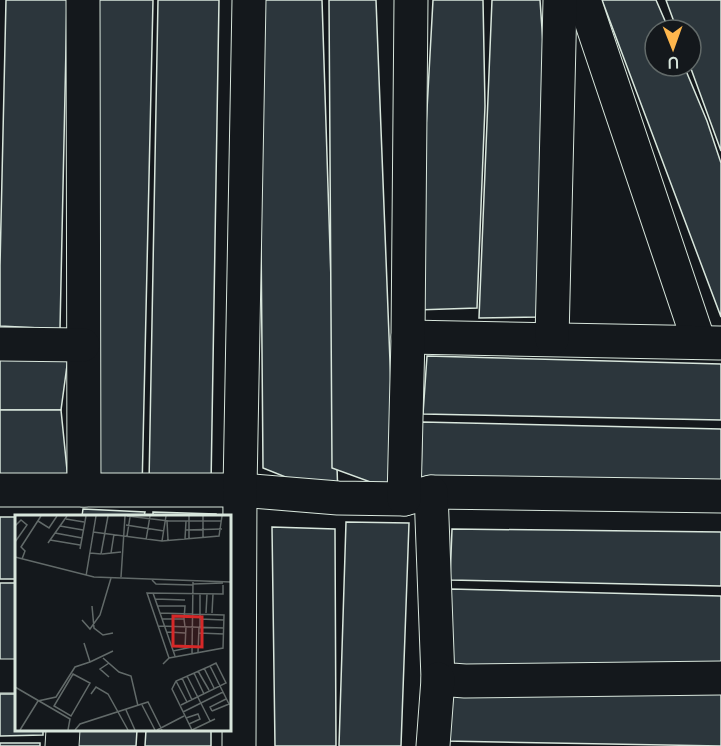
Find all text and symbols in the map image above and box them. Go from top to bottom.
north arrow [643,18,703,78]
text: U [667,52,679,74]
inset map [15,515,231,731]

